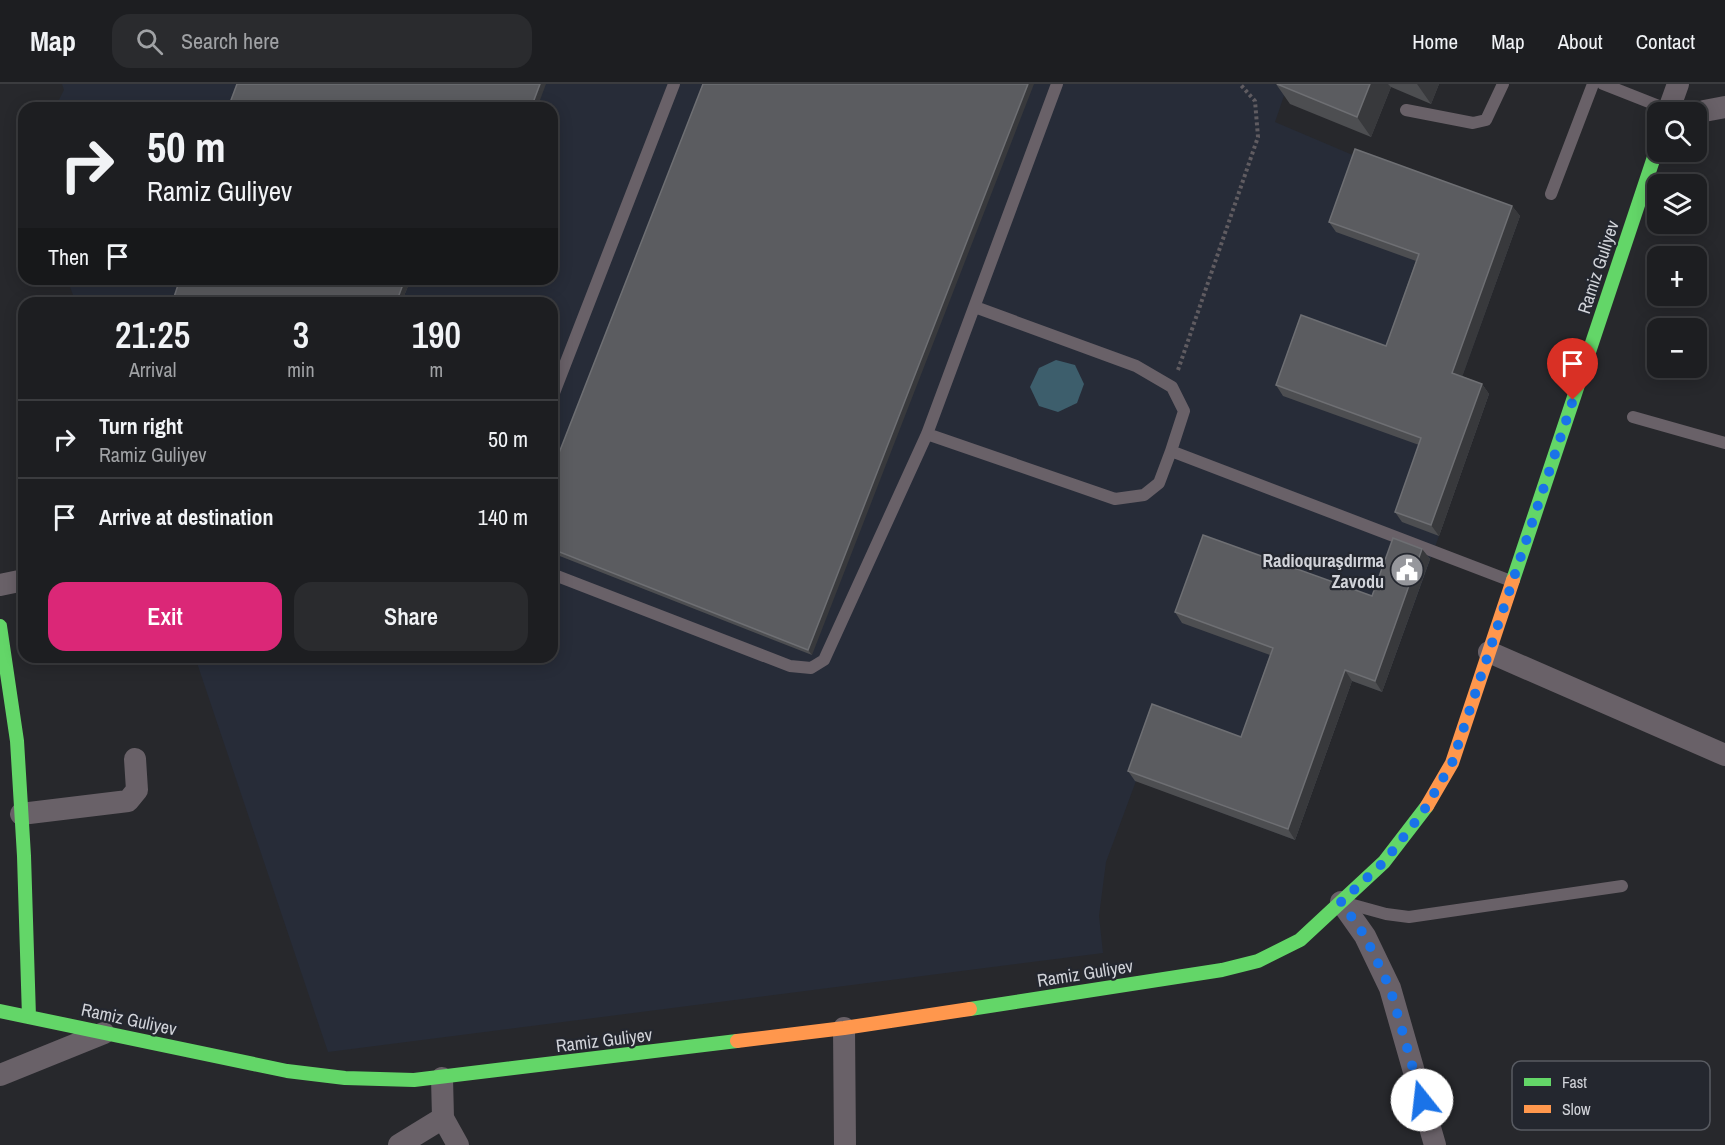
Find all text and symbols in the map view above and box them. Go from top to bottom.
search box [112,14,532,68]
text: Map [30,22,76,60]
icon: search [133,25,166,58]
text: Search here [181,26,279,56]
text: Home [1412,27,1458,56]
text: Map [1491,27,1525,56]
text: About [1558,27,1603,56]
text: Contact [1636,27,1695,56]
map controls [1647,102,1707,378]
button: search [1647,102,1707,162]
text: 50 m [147,119,226,175]
icon: right [48,126,126,204]
text: Ramiz Guliyev [147,173,292,209]
button: layers [1647,174,1707,234]
street label: Ramiz Guliyev [1571,217,1625,317]
icon: arrive [101,240,134,273]
text: Then [48,242,89,272]
button: + [1647,246,1707,306]
text: 21:25 [115,311,190,359]
text: 3 [293,311,309,359]
text: 190 [412,311,461,359]
button: − [1647,318,1707,378]
pin [1547,338,1598,400]
icon: arrive [1556,347,1589,380]
text: Arrival [129,356,176,383]
text: min [287,356,315,383]
text: m [429,356,443,383]
text: Turn right [99,411,183,441]
icon: right [48,423,81,456]
text: 50 m [488,424,528,454]
text: Ramiz Guliyev [99,441,207,468]
icon: arrive [48,501,81,534]
text: Arrive at destination [99,502,273,532]
text: 140 m [478,502,528,532]
place label: Radioquraşdırma Zavodu [1263,548,1385,594]
public building icon: Radioquraşdırma Zavodu [1389,552,1425,588]
button: Exit [48,582,282,651]
button: Share [294,582,528,651]
street label: Ramiz Guliyev [1035,953,1135,993]
street label: Ramiz Guliyev [79,997,180,1041]
street label: Ramiz Guliyev [554,1022,654,1058]
legend [1512,1061,1710,1130]
position arrow [1390,1068,1454,1132]
text: Fast [1562,1071,1587,1093]
text: Slow [1562,1098,1591,1120]

